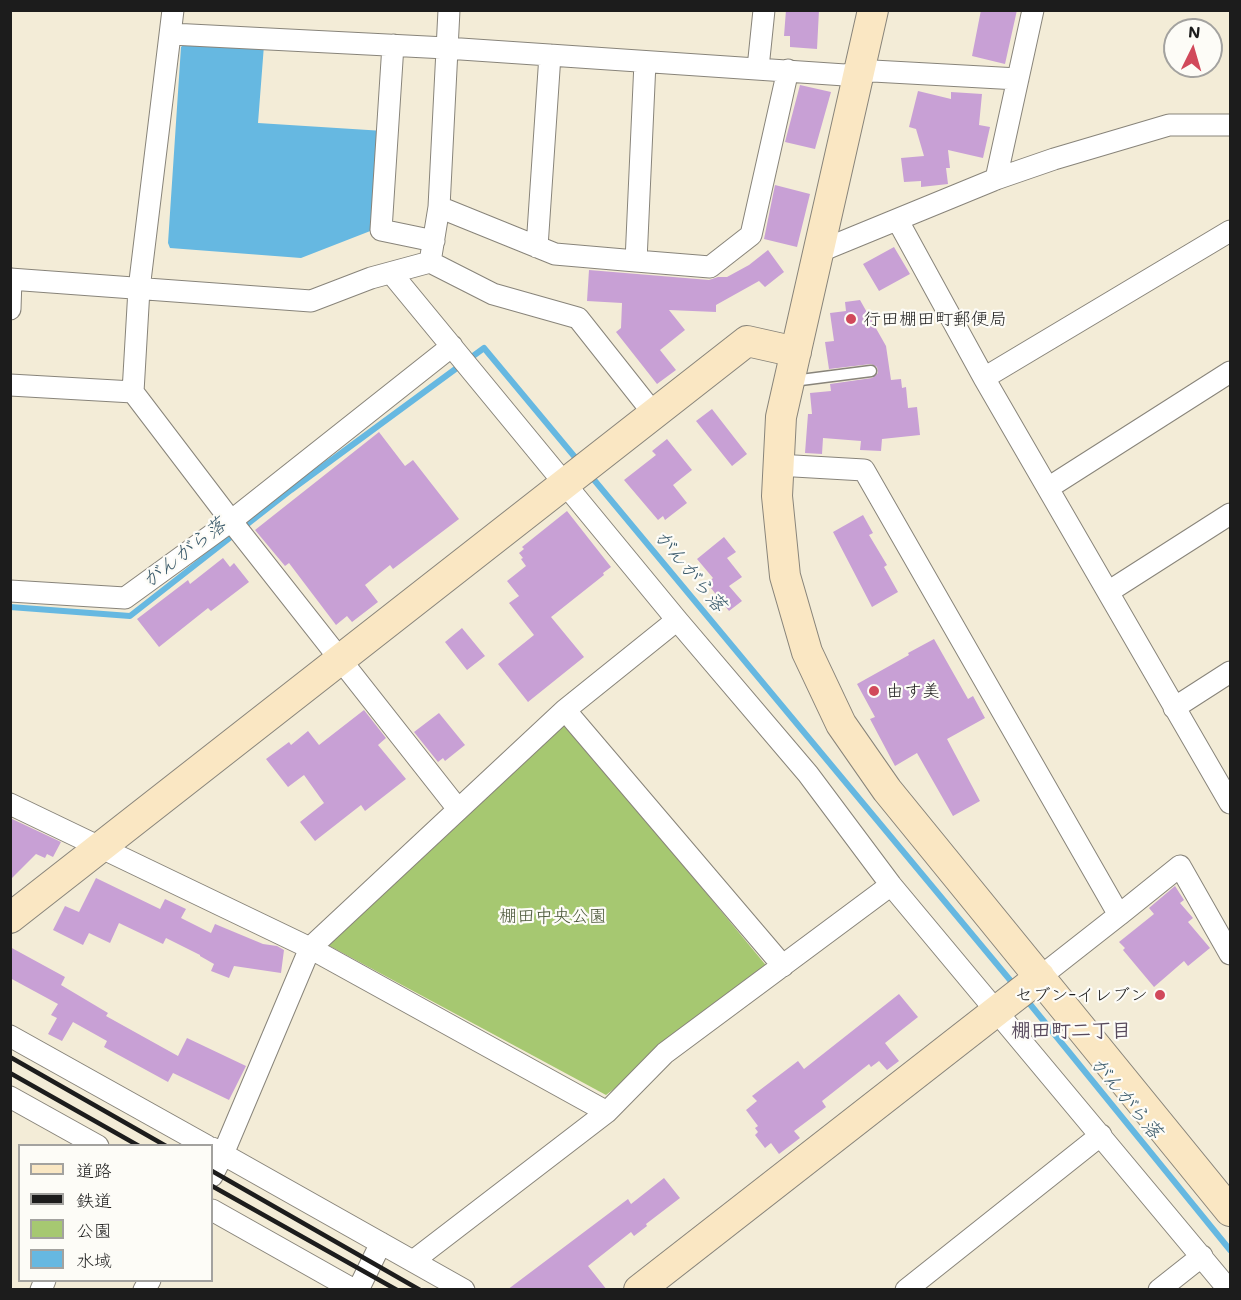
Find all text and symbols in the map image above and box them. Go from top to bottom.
north arrow [1163,18,1223,78]
text: N [1187,21,1201,43]
place label: 行田棚田町郵便局 [863,308,1007,330]
marker: 行田棚田町郵便局 [844,312,858,326]
water label: がんがら落 [137,513,231,593]
water label: がんがら落 [649,525,731,617]
place label: 由す美 [886,680,940,702]
marker: 由す美 [867,684,881,698]
park label: 棚田中央公園 [499,905,607,927]
place label: セブン-イレブン [1014,984,1148,1006]
marker: セブン-イレブン [1153,988,1167,1002]
district label: 棚田町二丁目 [1011,1019,1131,1043]
water label: がんがら落 [1085,1052,1167,1144]
legend [18,1144,213,1282]
text: 道路 [76,1158,112,1182]
text: 鉄道 [76,1188,112,1212]
text: 公園 [76,1218,112,1242]
text: 水域 [76,1248,112,1272]

